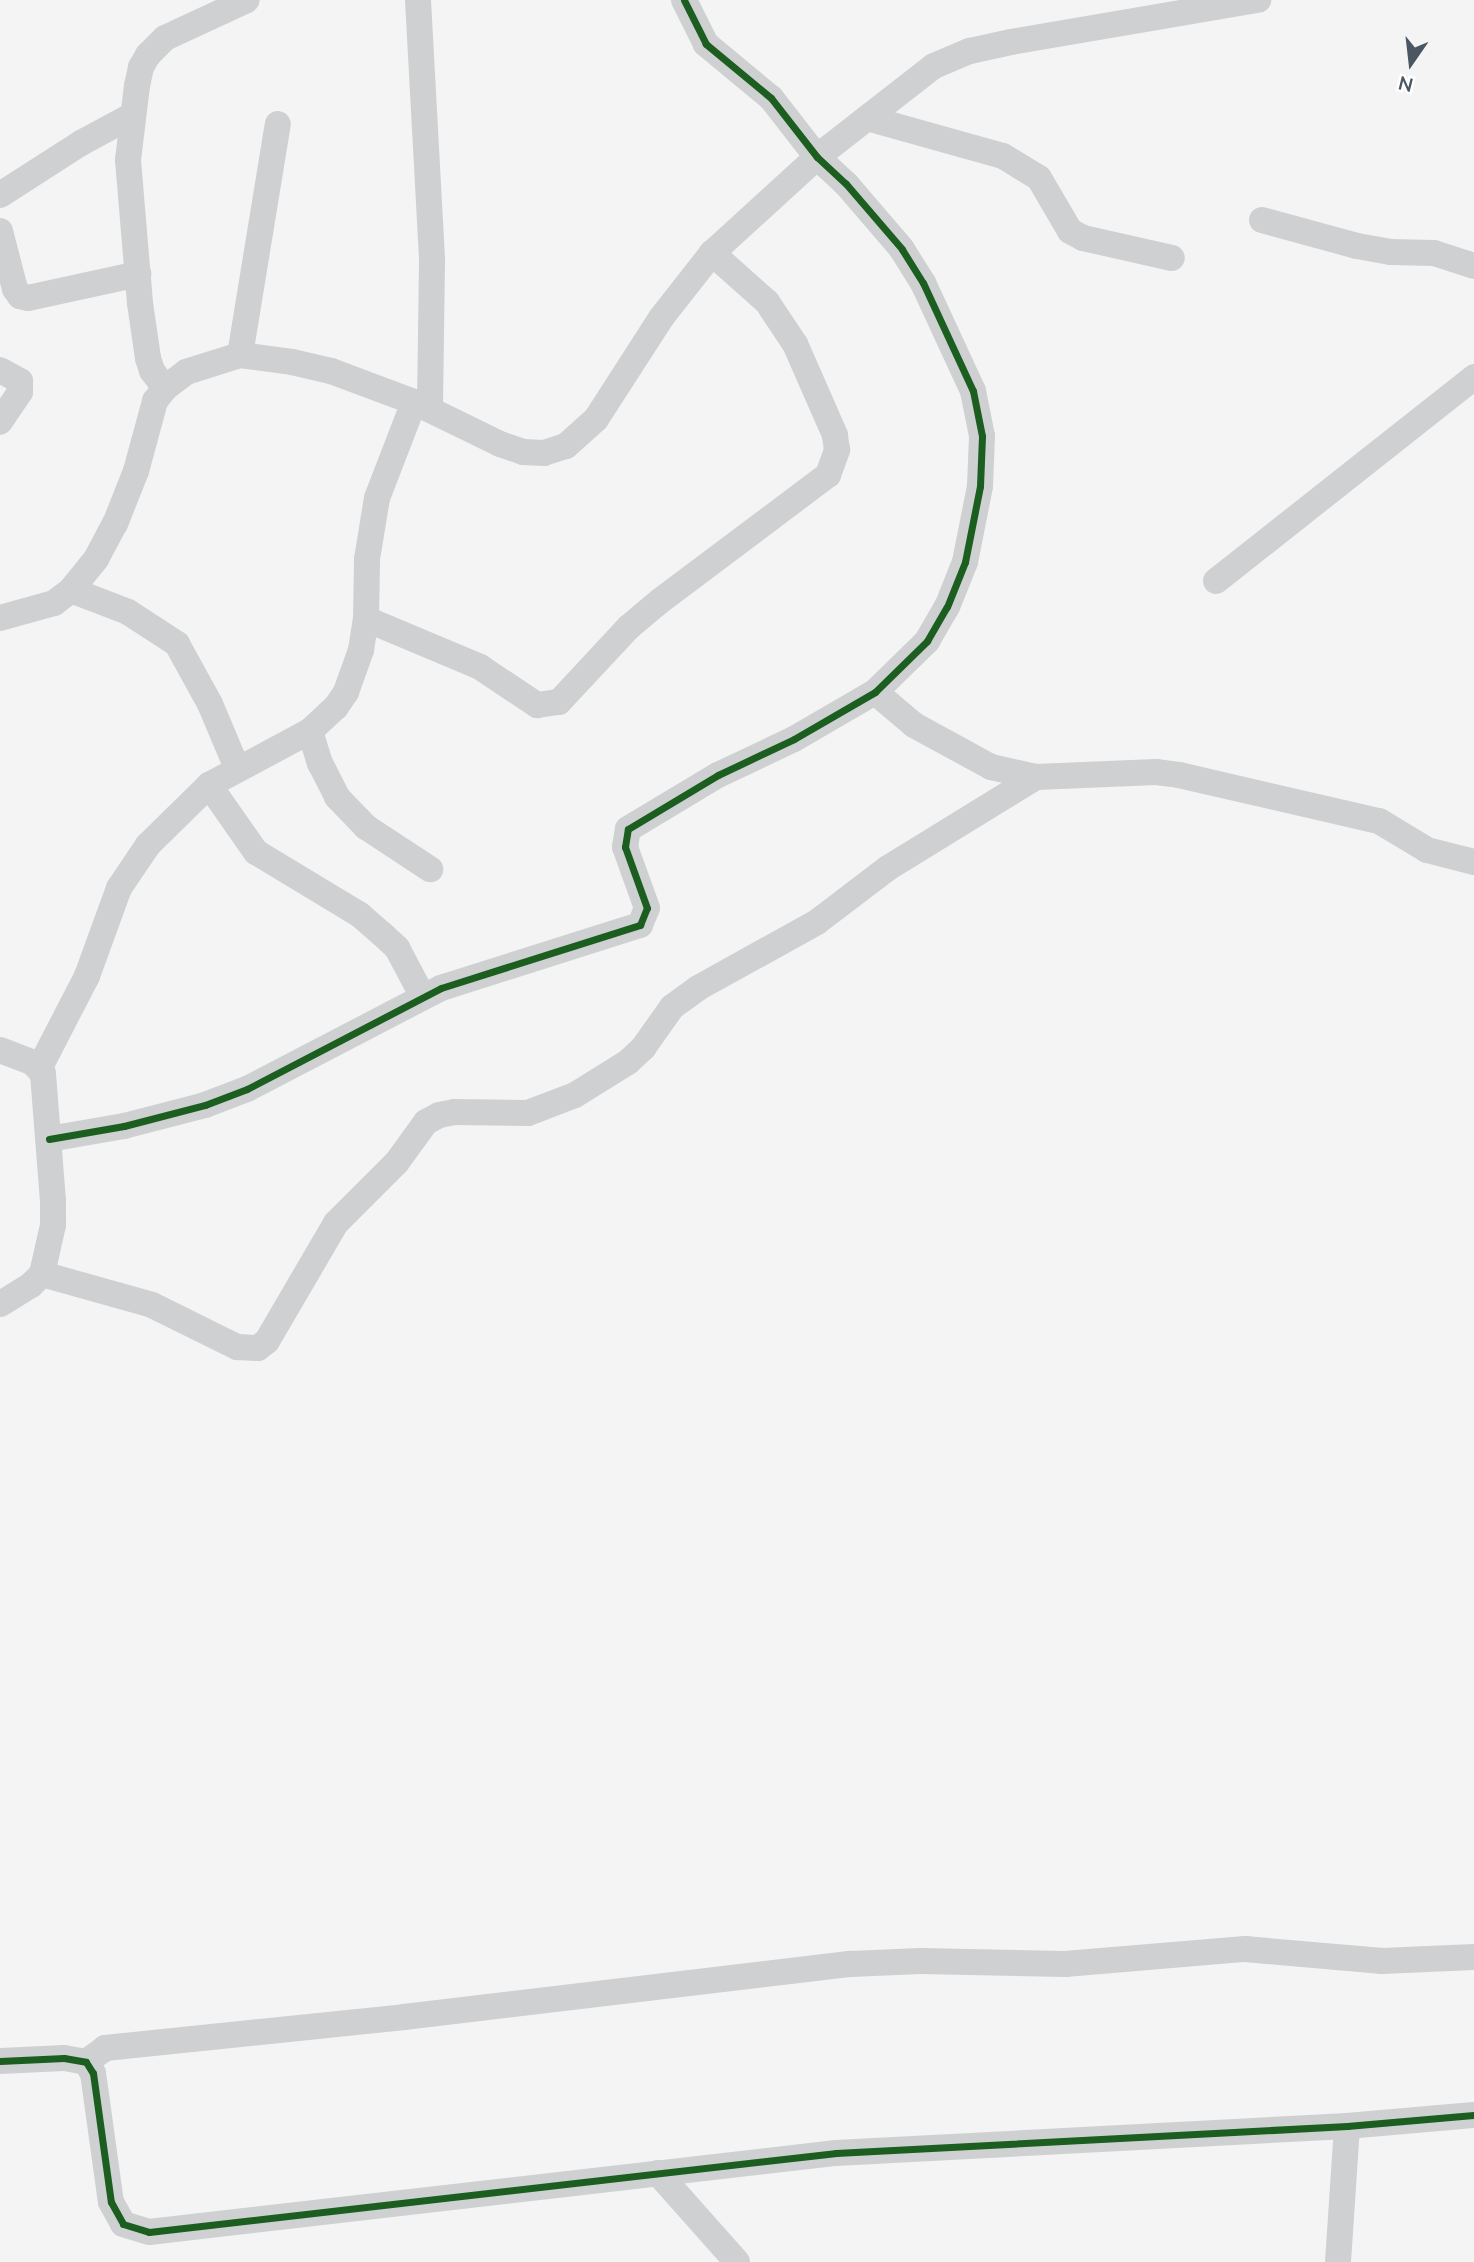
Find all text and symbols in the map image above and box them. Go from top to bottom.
north arrow [1376,28,1446,98]
text: N [1396,69,1416,98]

